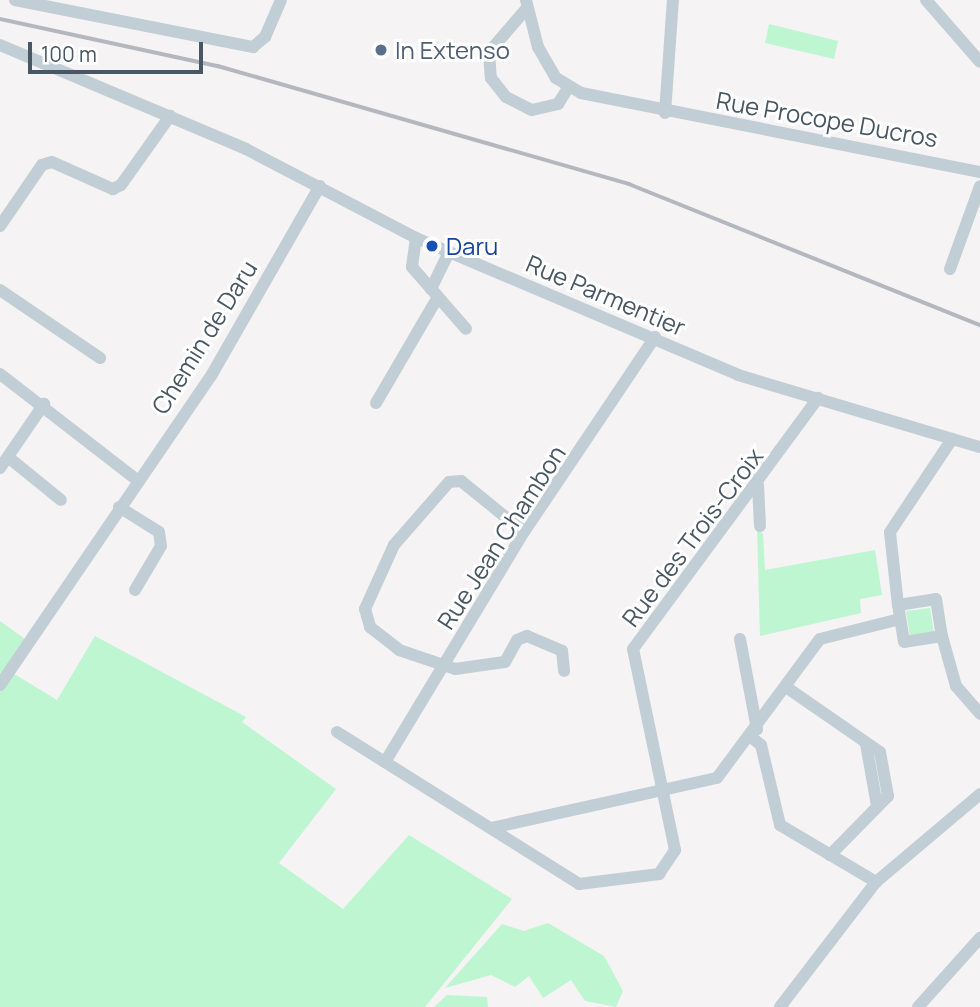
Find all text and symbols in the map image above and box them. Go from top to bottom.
scale bar [32,28,206,72]
place label: In Extenso [395,36,510,64]
text: 100 m [41,40,97,68]
marker: In Extenso [373,42,389,58]
street label: Rue Procope Ducros [714,85,940,153]
place label: Daru [446,232,498,260]
marker: Daru [424,238,440,254]
street label: Rue Parmentier [522,248,690,342]
street label: Chemin de Daru [145,255,263,419]
street label: Rue Jean Chambon [431,440,571,634]
street label: Rue des Trois-Croix [616,442,768,632]

